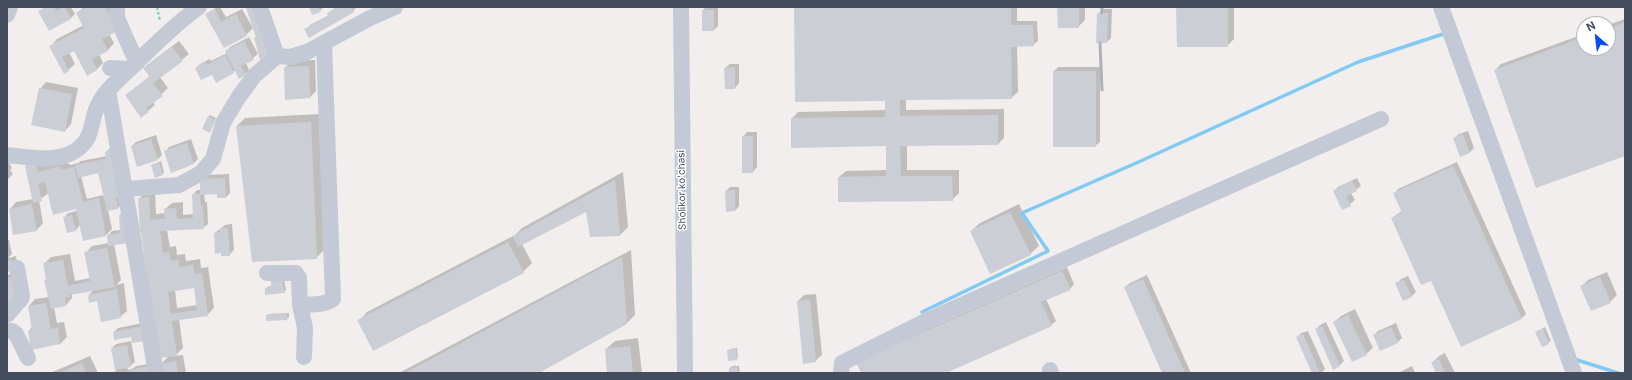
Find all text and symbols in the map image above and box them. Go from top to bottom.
north arrow [1576,16,1616,56]
text: N [1584,18,1598,34]
street label: Sholikor ko'chasi [675,150,689,230]

